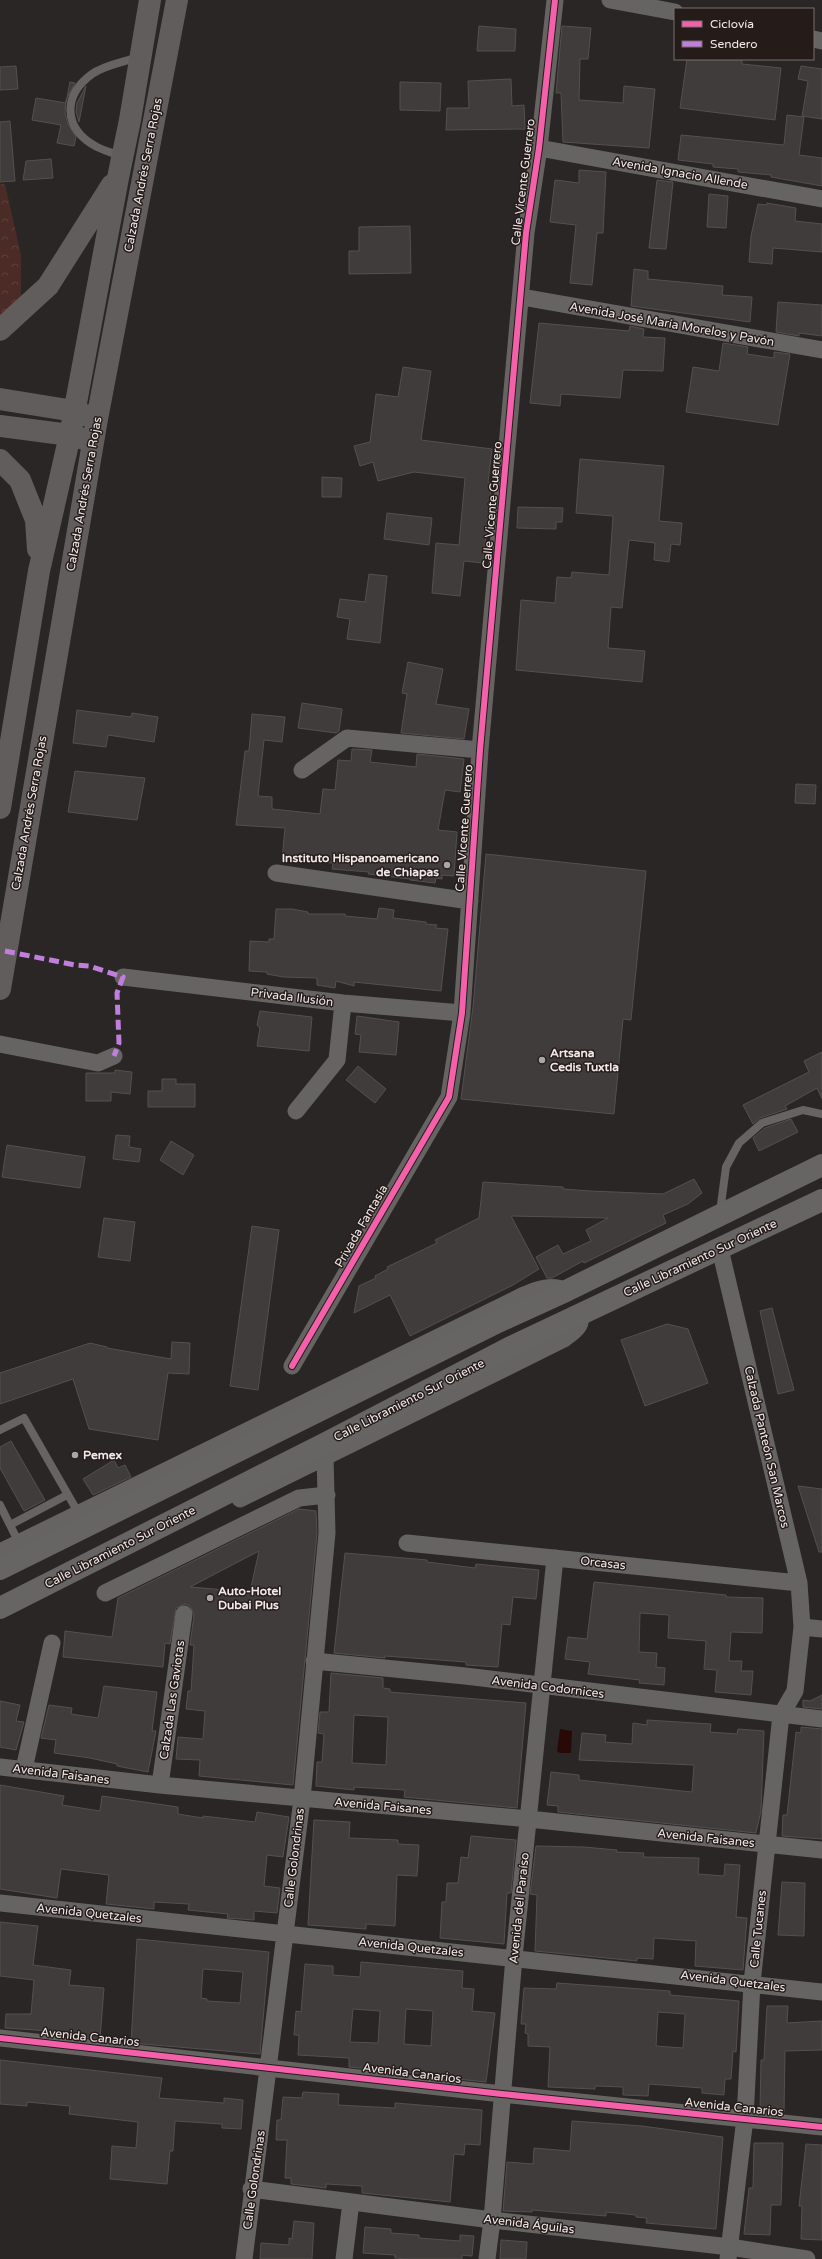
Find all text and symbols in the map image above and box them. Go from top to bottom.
legend [674,8,814,60]
text: Ciclovía [710,17,754,31]
text: Sendero [710,37,758,51]
street label: Calzada Andrés Serra Rojas [121,97,165,253]
street label: Calle Vicente Guerrero [508,118,538,246]
street label: Avenida Ignacio Allende [611,154,749,192]
street label: Avenida José María Morelos y Pavón [569,299,775,349]
street label: Calzada Andrés Serra Rojas [63,415,105,572]
street label: Calle Vicente Guerrero [479,441,505,569]
street label: Calzada Andrés Serra Rojas [8,734,50,891]
street label: Calle Vicente Guerrero [453,764,475,892]
place label: Instituto Hispanoamericano de Chiapas [282,851,439,880]
marker: Instituto Hispanoamericano de Chiapas [442,860,452,870]
street label: Privada Ilusión [250,985,334,1009]
place label: Artsana Cedis Tuxtla [550,1046,619,1074]
marker: Artsana Cedis Tuxtla [537,1055,547,1065]
street label: Privada Fantasía [332,1182,390,1270]
street label: Calle Libramiento Sur Oriente [621,1216,779,1300]
street label: Calle Libramiento Sur Oriente [331,1356,487,1444]
street label: Calzada Panteón San Marcos [742,1365,793,1529]
place label: Pemex [83,1448,122,1462]
marker: Pemex [70,1450,80,1460]
street label: Calle Libramiento Sur Oriente [42,1503,198,1591]
street label: Orcasas [580,1554,627,1572]
place label: Auto-Hotel Dubai Plus [218,1584,281,1612]
marker: Auto-Hotel Dubai Plus [205,1593,215,1603]
street label: Calzada Las Gaviotas [157,1639,187,1760]
street label: Avenida Codornices [491,1673,605,1701]
street label: Avenida Faisanes [12,1761,111,1787]
street label: Avenida Faisanes [334,1795,433,1817]
street label: Calle Golondrinas [281,1807,307,1908]
street label: Avenida Faisanes [657,1826,756,1850]
street label: Avenida del Paraíso [506,1852,532,1964]
street label: Calle Tucanes [747,1889,769,1968]
street label: Avenida Quetzales [36,1901,143,1926]
street label: Avenida Quetzales [358,1935,465,1960]
street label: Avenida Quetzales [680,1968,787,1994]
street label: Avenida Canarios [40,2025,140,2049]
street label: Avenida Canarios [362,2060,462,2086]
street label: Avenida Canarios [684,2095,784,2119]
street label: Calle Golondrinas [240,2129,268,2230]
street label: Avenida Águilas [483,2211,575,2237]

